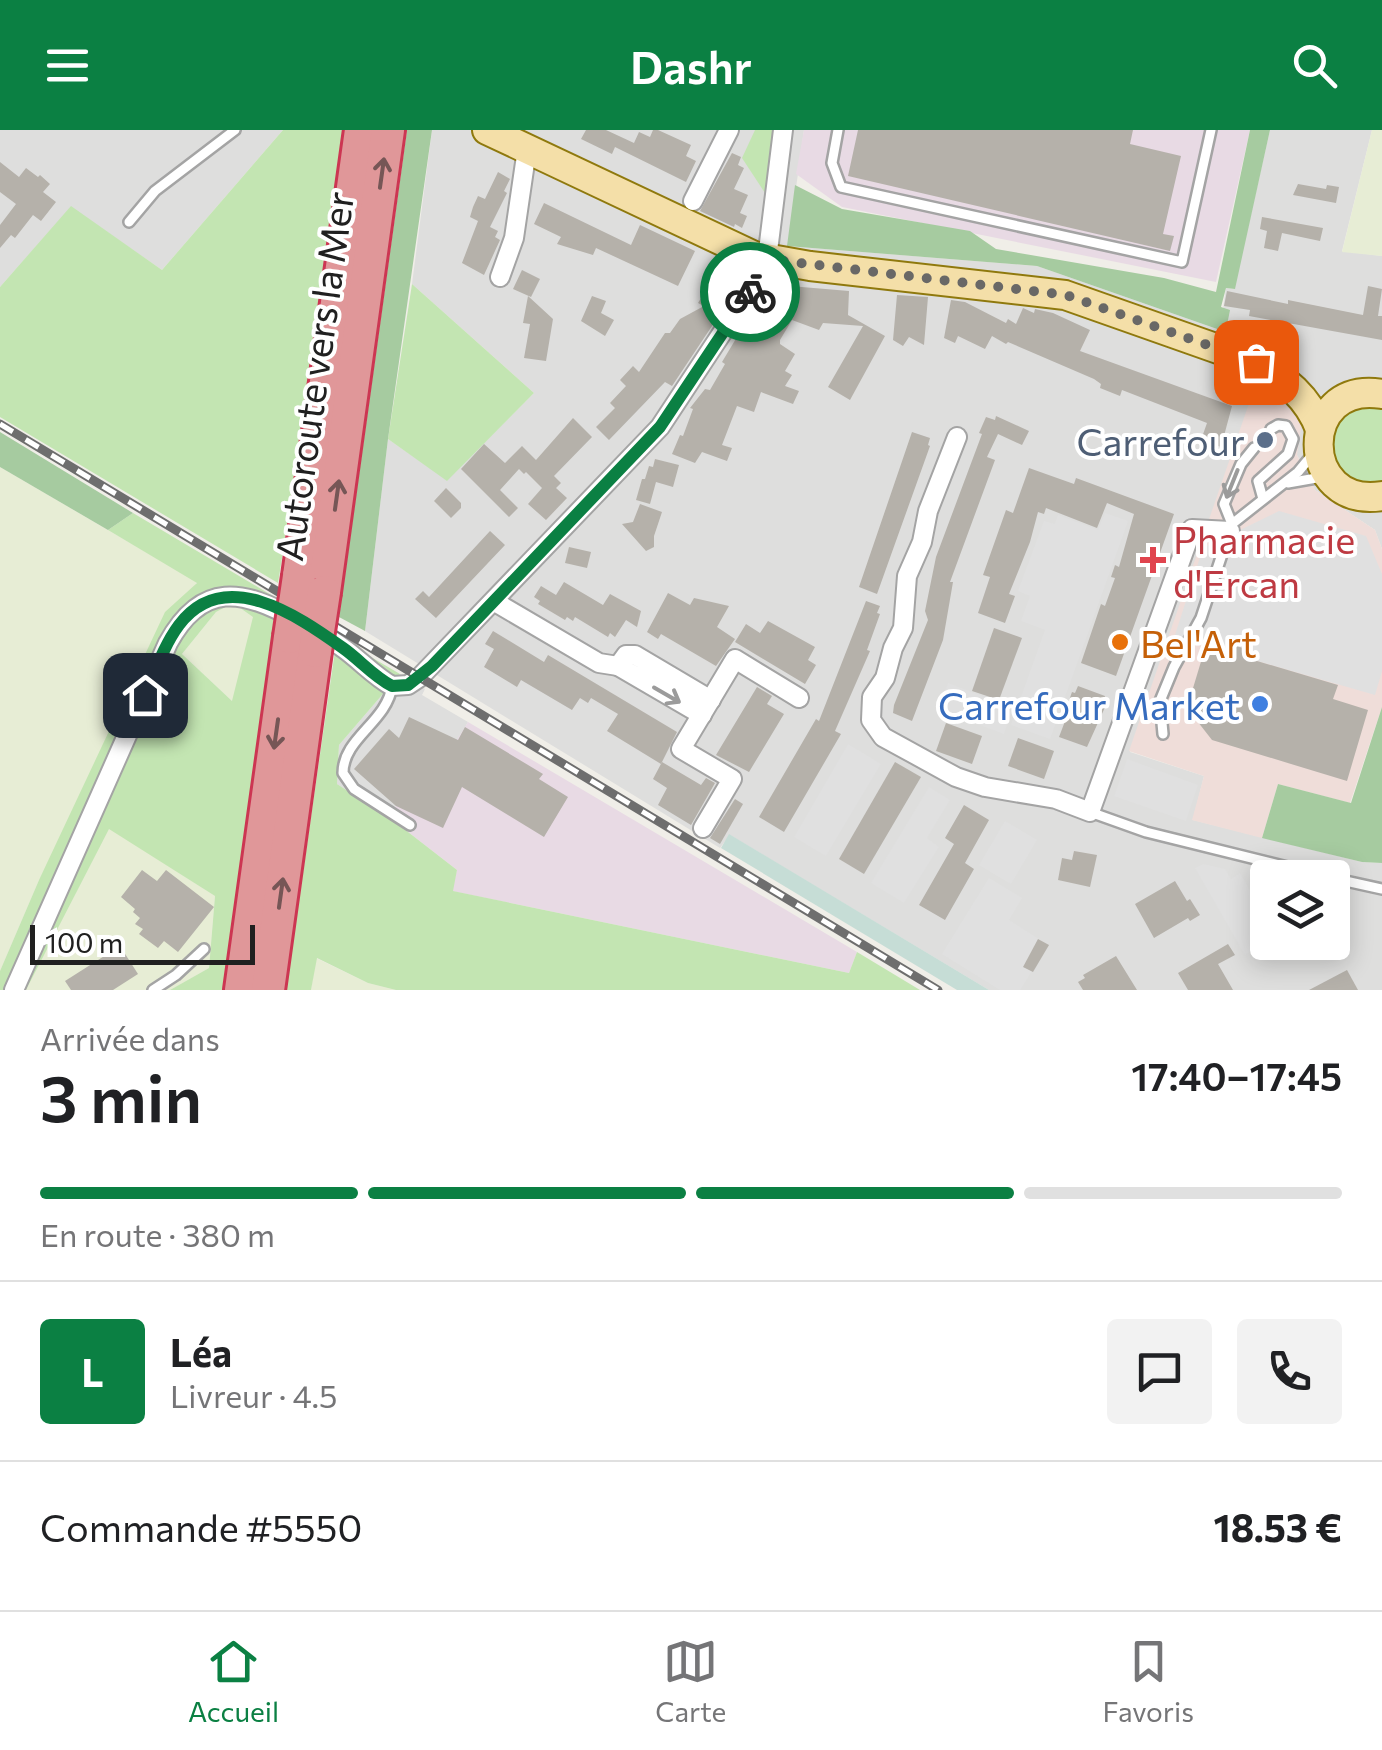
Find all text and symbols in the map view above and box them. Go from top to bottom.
icon: menu [40,38,95,93]
text: Dashr [630,38,752,93]
icon: search [1287,38,1342,93]
one-way arrow [374,158,392,190]
street label: Autoroute vers la Mer [264,188,362,564]
courier [700,242,800,342]
icon: bike [723,265,778,320]
pin [1214,320,1299,405]
icon: bag [1229,335,1284,390]
place label: Carrefour [1076,417,1245,464]
marker: Carrefour [1254,429,1276,451]
one-way arrow [1222,468,1240,499]
one-way arrow [329,480,347,512]
place label: Pharmacie d'Ercan [1173,515,1355,606]
marker: Pharmacie d'Ercan [1142,549,1164,571]
place label: Bel'Art [1140,619,1257,666]
marker: Bel'Art [1109,631,1131,653]
pin [103,653,188,738]
icon: home [118,668,173,723]
place label: Carrefour Market [938,681,1240,728]
one-way arrow [652,685,681,705]
marker: Carrefour Market [1249,693,1271,715]
one-way arrow [267,717,285,749]
map controls [1250,860,1350,960]
button: layers [1250,860,1350,960]
one-way arrow [273,878,291,910]
scale bar [30,920,255,964]
text: 100 m [45,925,123,959]
text: Arrivée dans [40,1018,220,1058]
text: 17:40–17:45 [1131,1052,1342,1099]
text: 3 min [40,1056,202,1135]
text: En route · 380 m [40,1214,275,1254]
button: chat [1107,1319,1212,1424]
button: phone [1237,1319,1342,1424]
text: Léa [170,1328,232,1375]
text: L [81,1348,104,1395]
text: Livreur · 4.5 [170,1375,337,1415]
text: Commande #5550 [40,1503,362,1550]
text: 18.53 € [1213,1503,1342,1550]
tab: Accueil [188,1634,279,1728]
tab: Carte [655,1634,726,1728]
tab: Favoris [1102,1634,1194,1728]

